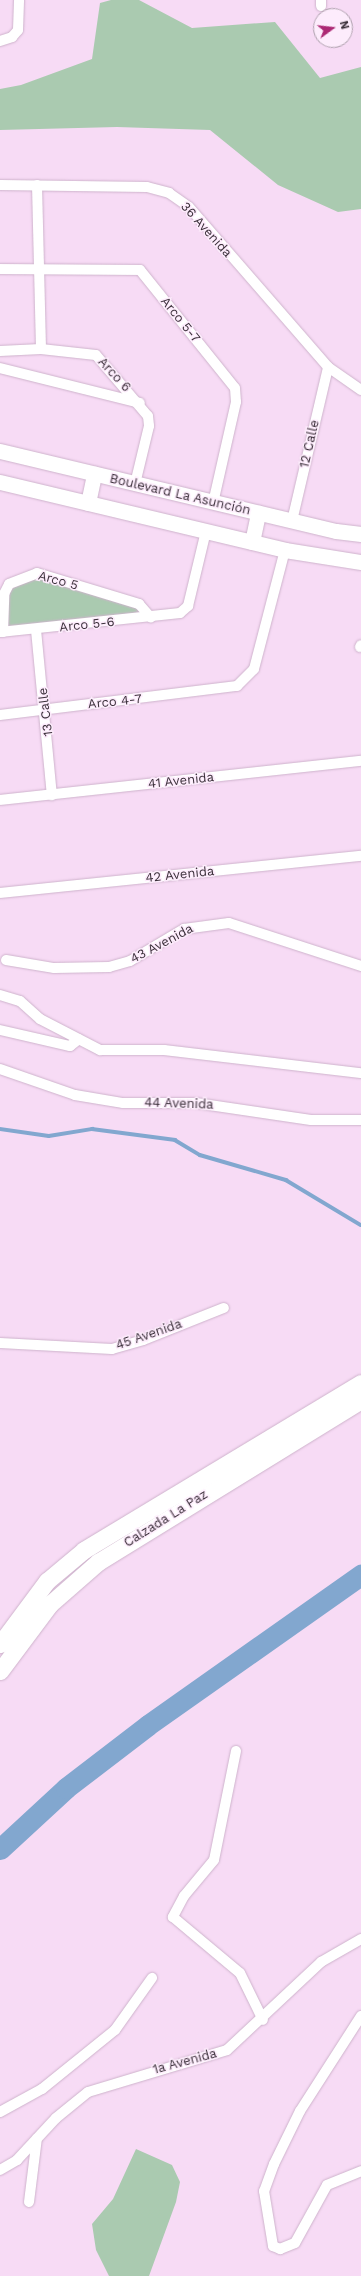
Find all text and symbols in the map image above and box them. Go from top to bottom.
north arrow [313,8,353,48]
text: N [337,19,351,31]
street label: 36 Avenida [177,199,235,261]
street label: Arco 5-7 [157,294,203,346]
street label: Arco 6 [94,355,134,395]
street label: 12 Calle [297,418,323,470]
street label: Boulevard La Asunción [108,471,252,519]
street label: Arco 5 [36,568,80,594]
street label: Arco 5-6 [59,614,115,636]
street label: 13 Calle [35,687,57,737]
street label: Arco 4-7 [87,691,143,713]
street label: 41 Avenida [147,770,215,792]
street label: 42 Avenida [145,864,215,886]
street label: 43 Avenida [128,921,196,967]
street label: 44 Avenida [144,1095,214,1113]
street label: 45 Avenida [114,1316,184,1354]
street label: Calzada La Paz [121,1487,211,1551]
street label: 1a Avenida [151,2046,219,2078]

